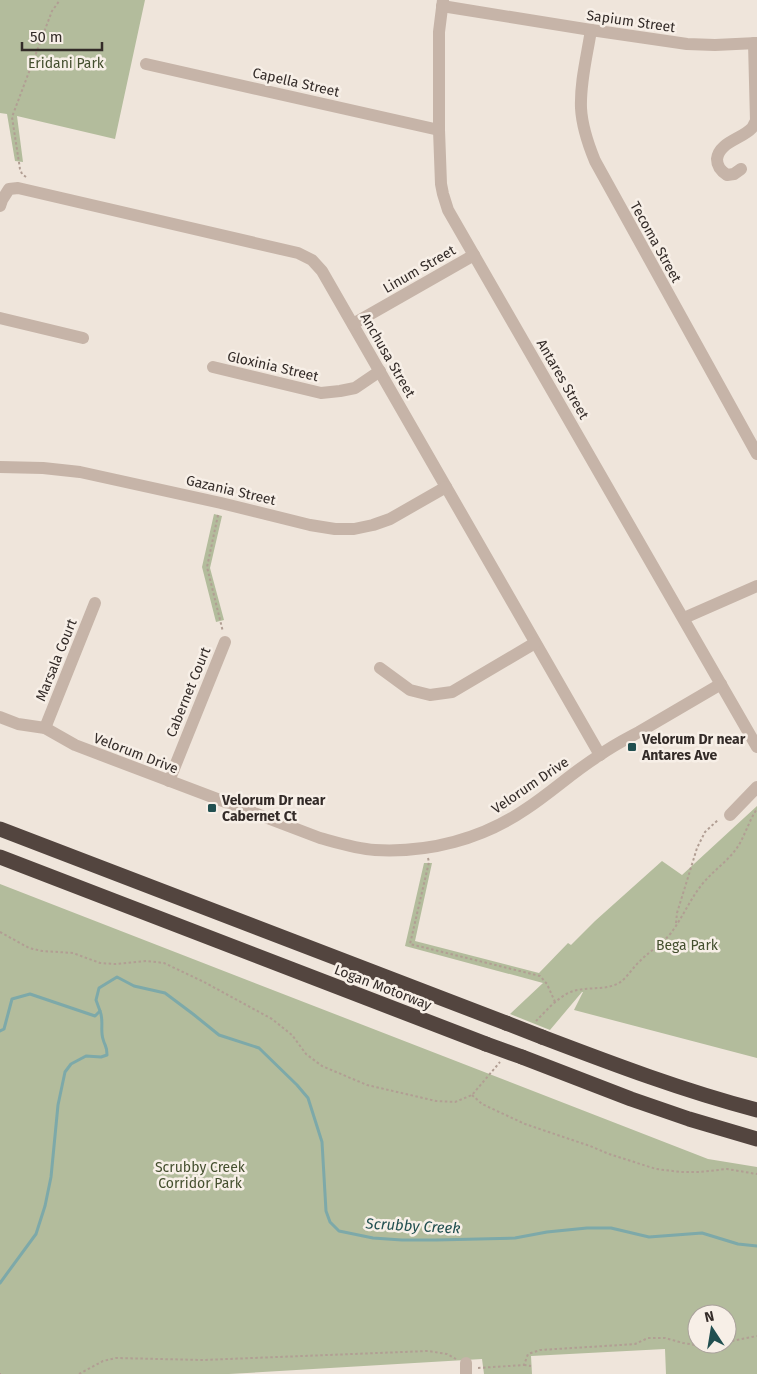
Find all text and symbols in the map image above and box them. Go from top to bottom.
street label: Sapium Street [586,7,677,36]
scale bar [22,20,102,52]
text: 50 m [30,28,63,46]
park label: Eridani Park [28,55,105,72]
street label: Capella Street [251,64,342,101]
street label: Tecoma Street [626,199,685,287]
street label: Linum Street [380,241,459,297]
street label: Anchusa Street [356,310,419,401]
street label: Antares Street [533,336,593,423]
street label: Gloxinia Street [226,348,321,385]
street label: Gazania Street [184,472,278,509]
street label: Marsala Court [32,616,81,704]
street label: Cabernet Court [163,644,215,740]
street label: Velorum Drive [91,730,181,777]
place label: Velorum Dr near Antares Ave [641,731,746,764]
marker: Velorum Dr near Antares Ave [626,741,638,753]
street label: Velorum Drive [488,753,572,817]
place label: Velorum Dr near Cabernet Ct [221,792,326,825]
marker: Velorum Dr near Cabernet Ct [206,802,218,814]
park label: Bega Park [656,937,719,954]
street label: Logan Motorway [332,961,434,1014]
park label: Scrubby Creek Corridor Park [155,1159,246,1192]
water label: Scrubby Creek [364,1214,461,1237]
north arrow [687,1304,737,1354]
text: N [703,1307,716,1326]

